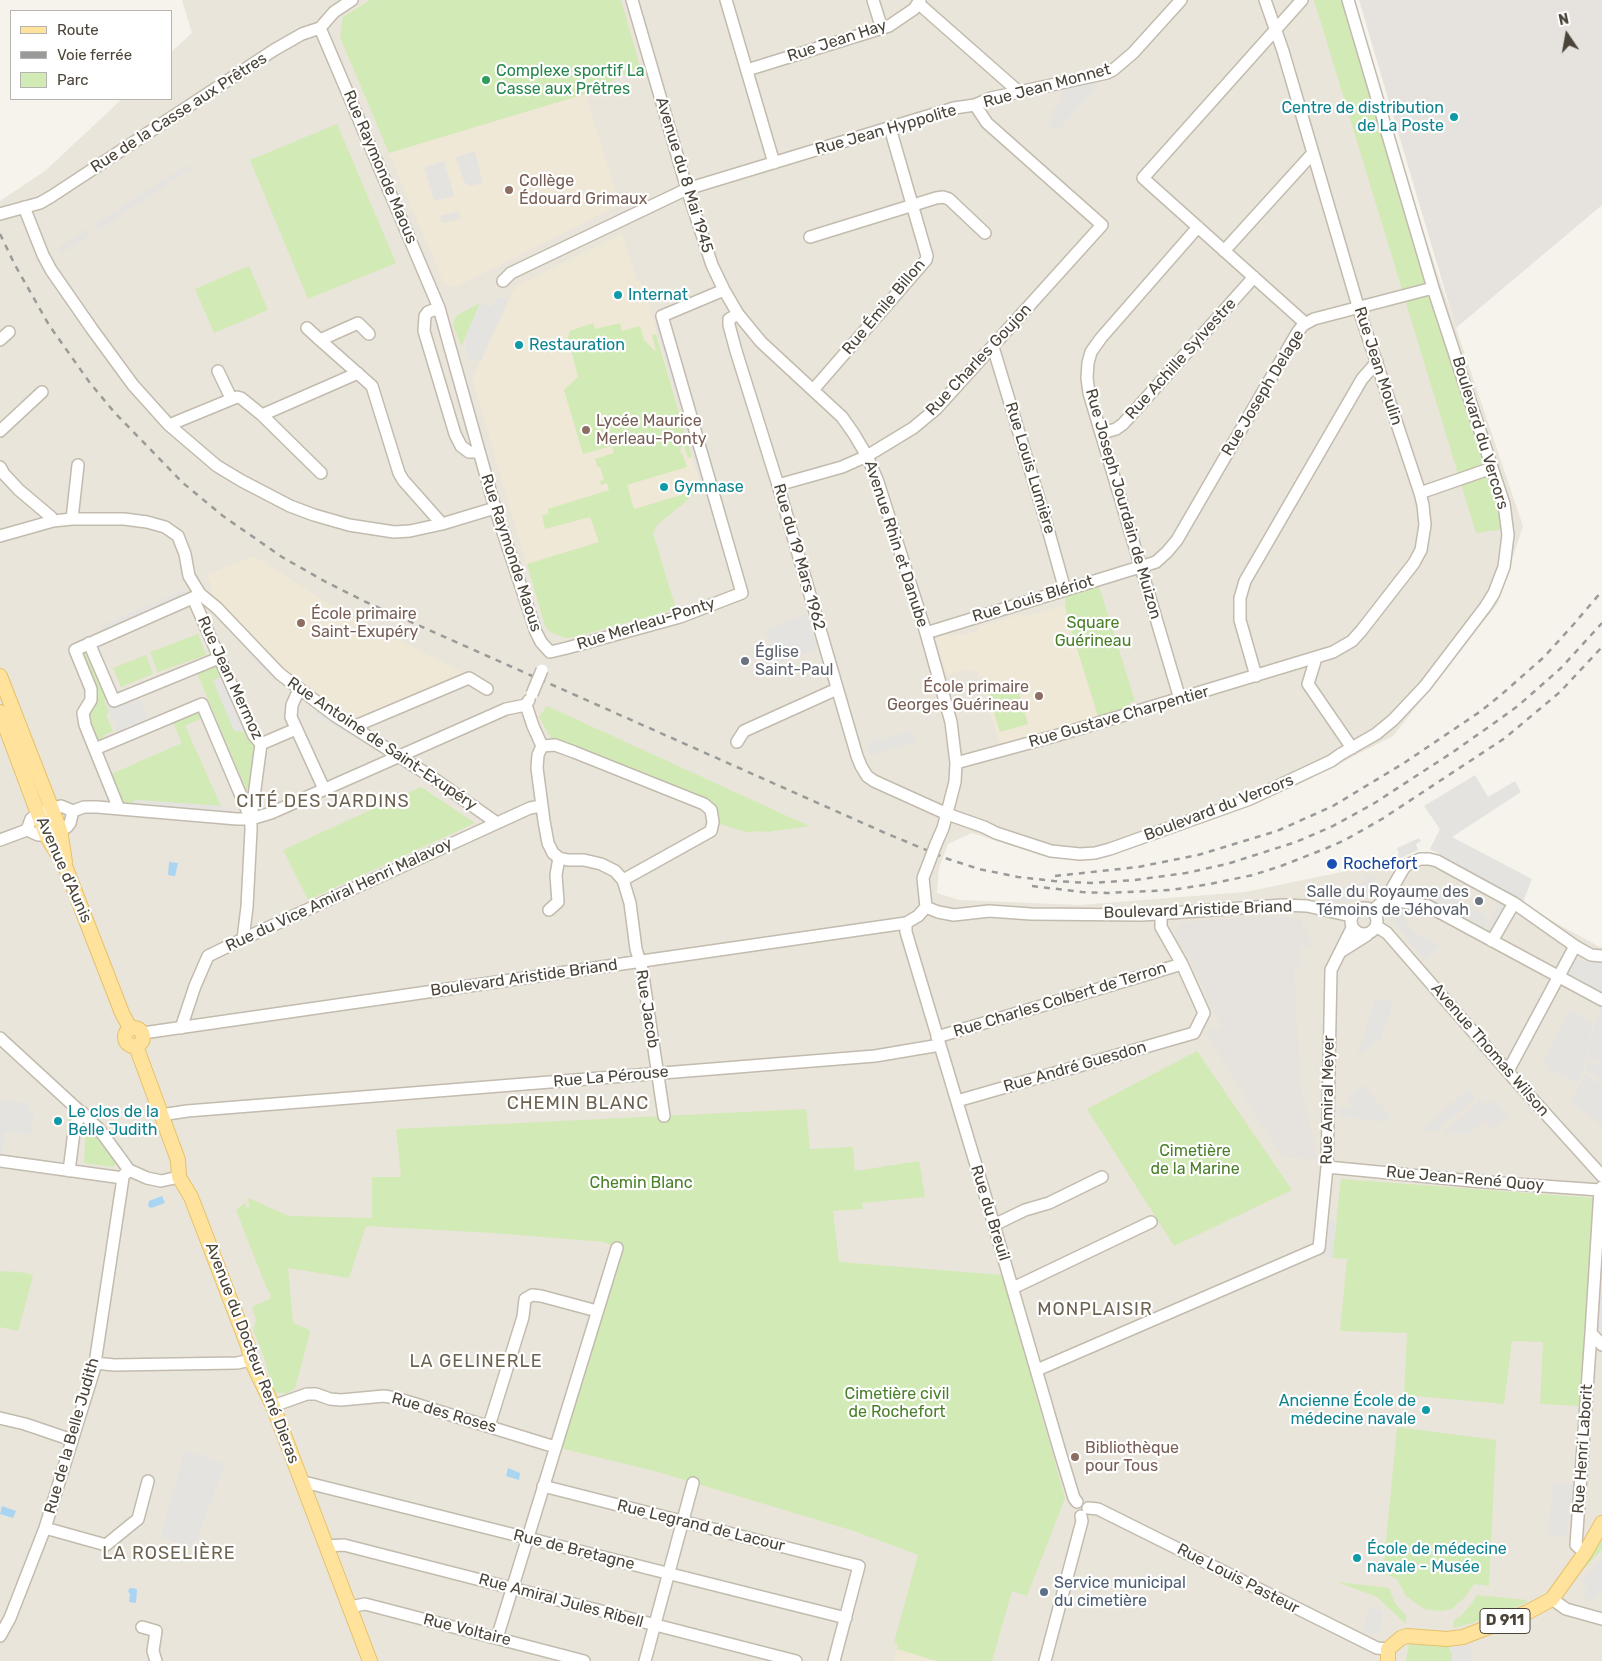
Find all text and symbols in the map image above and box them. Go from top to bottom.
legend [10,10,172,100]
north arrow [1542,10,1592,60]
text: N [1557,10,1570,29]
street label: Rue Jean Hay [785,16,889,66]
text: Route [57,21,99,39]
text: Voie ferrée [57,46,132,64]
street label: Rue de la Casse aux Prêtres [87,49,271,177]
street label: Rue Jean Monnet [981,60,1113,112]
place label: Complexe sportif La Casse aux Prêtres [496,61,645,99]
text: Parc [57,71,89,89]
marker: Complexe sportif La Casse aux Prêtres [480,74,492,86]
street label: Rue Raymonde Maous [339,87,421,247]
street label: Avenue du 8 Mai 1945 [651,95,717,255]
place label: Centre de distribution de La Poste [1281,98,1444,136]
street label: Rue Jean Hyppolite [813,101,959,159]
marker: Centre de distribution de La Poste [1448,111,1460,123]
place label: Collège Édouard Grimaux [519,171,647,209]
marker: Collège Édouard Grimaux [503,184,515,196]
street label: Rue Émile Billon [838,255,930,359]
place label: Internat [628,285,688,305]
marker: Internat [612,289,624,301]
street label: Rue Achille Sylvestre [1122,295,1240,423]
street label: Rue Charles Goujon [922,300,1036,420]
street label: Rue Jean Moulin [1350,304,1406,428]
street label: Rue Joseph Delage [1218,326,1308,460]
place label: Restauration [529,335,625,355]
marker: Restauration [513,339,525,351]
street label: Boulevard du Vercors [1448,354,1512,512]
street label: Rue Joseph Jourdain de Muizon [1081,387,1165,621]
street label: Rue Louis Lumière [1001,400,1059,536]
place label: Lycée Maurice Merleau-Ponty [596,411,707,449]
marker: Lycée Maurice Merleau-Ponty [580,424,592,436]
street label: Avenue Rhin et Danube [860,458,932,630]
street label: Rue Raymonde Maous [476,472,546,634]
place label: Gymnase [674,477,744,497]
marker: Gymnase [658,481,670,493]
street label: Rue du 19 Mars 1962 [769,482,829,632]
street label: Rue Louis Blériot [970,571,1096,627]
street label: Rue Merleau-Ponty [574,594,718,654]
place label: École primaire Saint-Exupéry [311,604,418,642]
street label: Rue Jean Mermoz [193,613,267,743]
park label: Square Guérineau [1055,613,1131,651]
marker: École primaire Saint-Exupéry [295,617,307,629]
place label: Église Saint-Paul [755,642,833,680]
marker: Église Saint-Paul [739,655,751,667]
street label: Rue Antoine de Saint-Exupéry [283,673,481,815]
place label: École primaire Georges Guérineau [887,677,1029,715]
street label: Rue Gustave Charpentier [1027,682,1211,752]
marker: École primaire Georges Guérineau [1033,690,1045,702]
street label: Boulevard du Vercors [1142,771,1296,845]
district label: CITÉ DES JARDINS [234,791,412,813]
street label: Avenue d'Aunis [32,814,96,926]
street label: Rue du Vice Amiral Henri Malavoy [223,834,455,956]
place label: Rochefort [1343,854,1418,874]
marker: Rochefort [1325,857,1339,871]
place label: Salle du Royaume des Témoins de Jéhovah [1307,882,1469,920]
marker: Salle du Royaume des Témoins de Jéhovah [1473,895,1485,907]
street label: Boulevard Aristide Briand [1103,897,1293,923]
street label: Boulevard Aristide Briand [429,955,619,1001]
street label: Rue Charles Colbert de Terron [951,958,1169,1042]
street label: Rue Jacob [631,968,663,1050]
street label: Avenue Thomas Wilson [1427,979,1553,1121]
street label: Rue Amiral Meyer [1317,1035,1339,1165]
street label: Rue André Guesdon [1001,1037,1149,1097]
street label: Rue La Pérouse [553,1062,669,1092]
district label: CHEMIN BLANC [505,1093,651,1115]
place label: Le clos de la Belle Judith [68,1102,159,1140]
marker: Le clos de la Belle Judith [52,1115,64,1127]
park label: Cimetière de la Marine [1150,1141,1240,1179]
street label: Rue du Breuil [966,1163,1014,1263]
street label: Rue Jean-René Quoy [1385,1163,1545,1195]
park label: Chemin Blanc [589,1173,693,1193]
street label: Avenue du Docteur René Dieras [201,1240,303,1466]
district label: MONPLAISIR [1036,1299,1154,1321]
district label: LA GELINERLE [408,1351,544,1373]
street label: Rue de la Belle Judith [41,1356,103,1516]
park label: Cimetière civil de Rochefort [845,1384,949,1422]
street label: Rue Henri Laborit [1569,1384,1597,1514]
street label: Rue des Roses [389,1389,499,1437]
place label: Ancienne École de médecine navale [1279,1391,1416,1429]
marker: Ancienne École de médecine navale [1420,1404,1432,1416]
place label: Bibliothèque pour Tous [1085,1438,1179,1476]
marker: Bibliothèque pour Tous [1069,1451,1081,1463]
street label: Rue Legrand de Lacour [615,1496,787,1556]
street label: Rue de Bretagne [511,1526,637,1574]
place label: École de médecine navale - Musée [1367,1539,1507,1577]
street label: Rue Louis Pasteur [1174,1540,1302,1618]
district label: LA ROSELIÈRE [101,1543,237,1565]
marker: École de médecine navale - Musée [1351,1552,1363,1564]
street label: Rue Amiral Jules Ribell [477,1570,645,1632]
place label: Service municipal du cimetière [1054,1573,1186,1611]
marker: Service municipal du cimetière [1038,1586,1050,1598]
road number: D 911 [1480,1608,1530,1634]
street label: Rue Voltaire [421,1610,513,1650]

